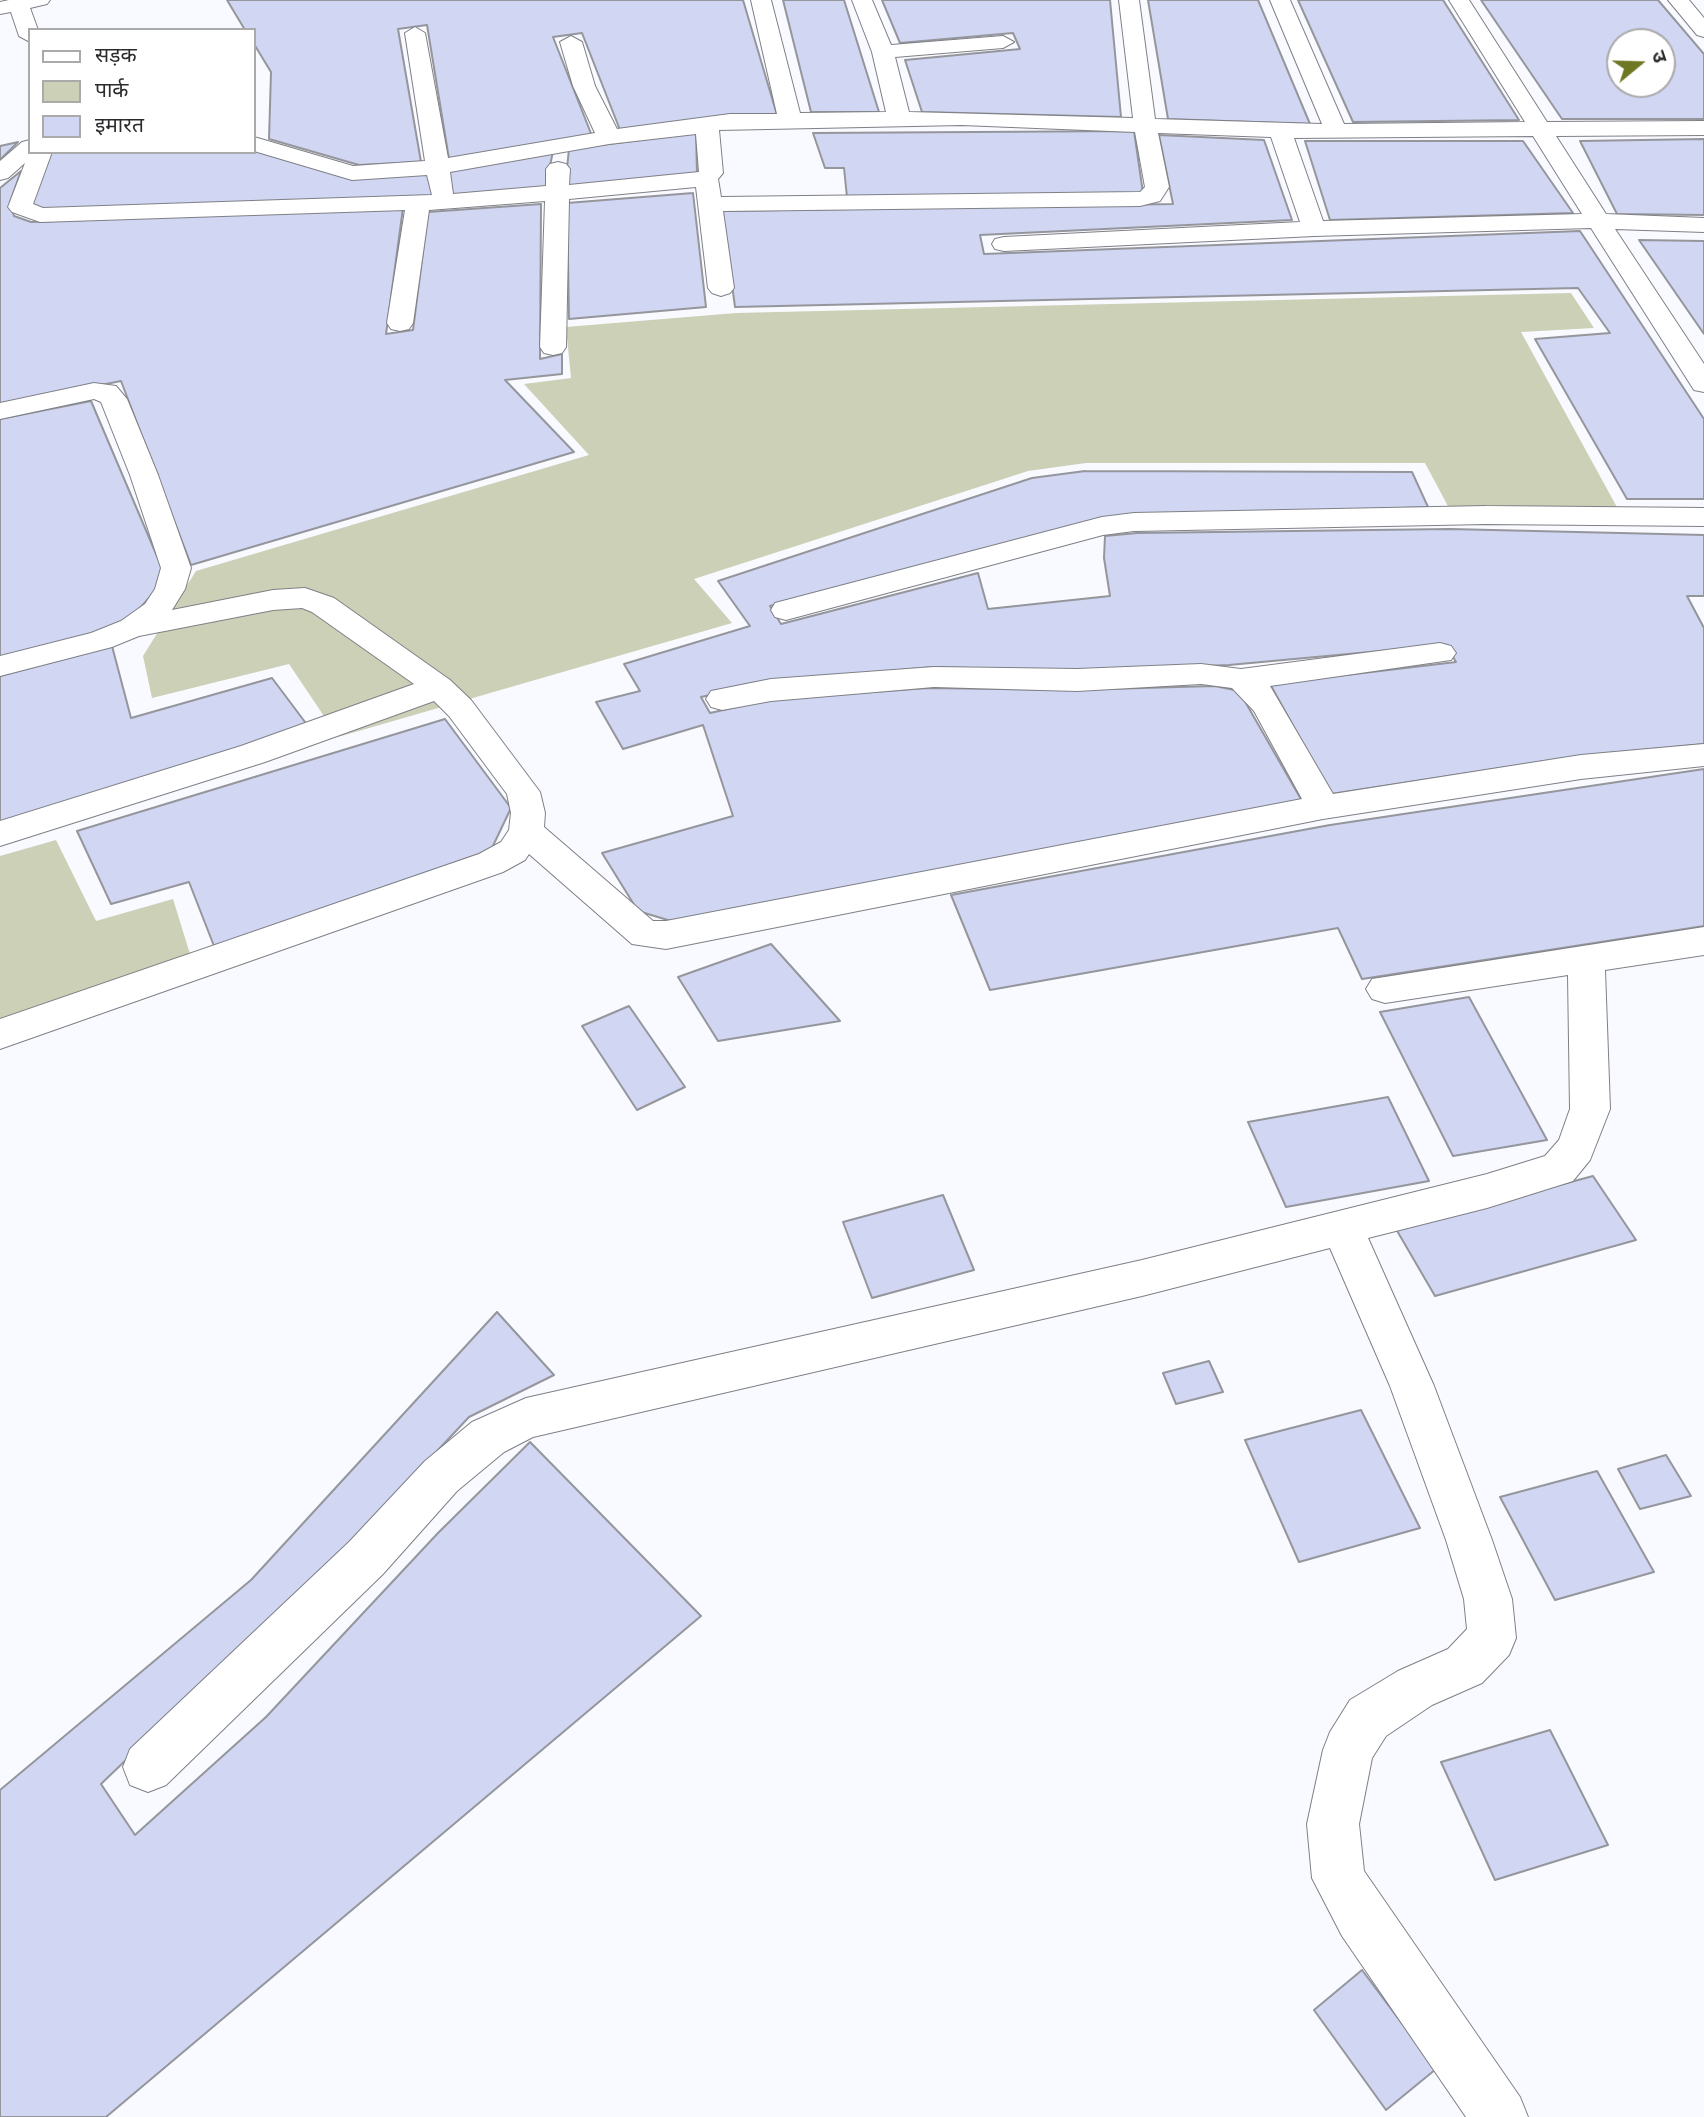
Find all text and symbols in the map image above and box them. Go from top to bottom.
legend [28,28,256,154]
north arrow [1606,28,1676,98]
text: सड़क [95,42,137,68]
text: उ [1647,48,1672,66]
text: पार्क [95,77,129,103]
text: इमारत [95,112,144,138]

